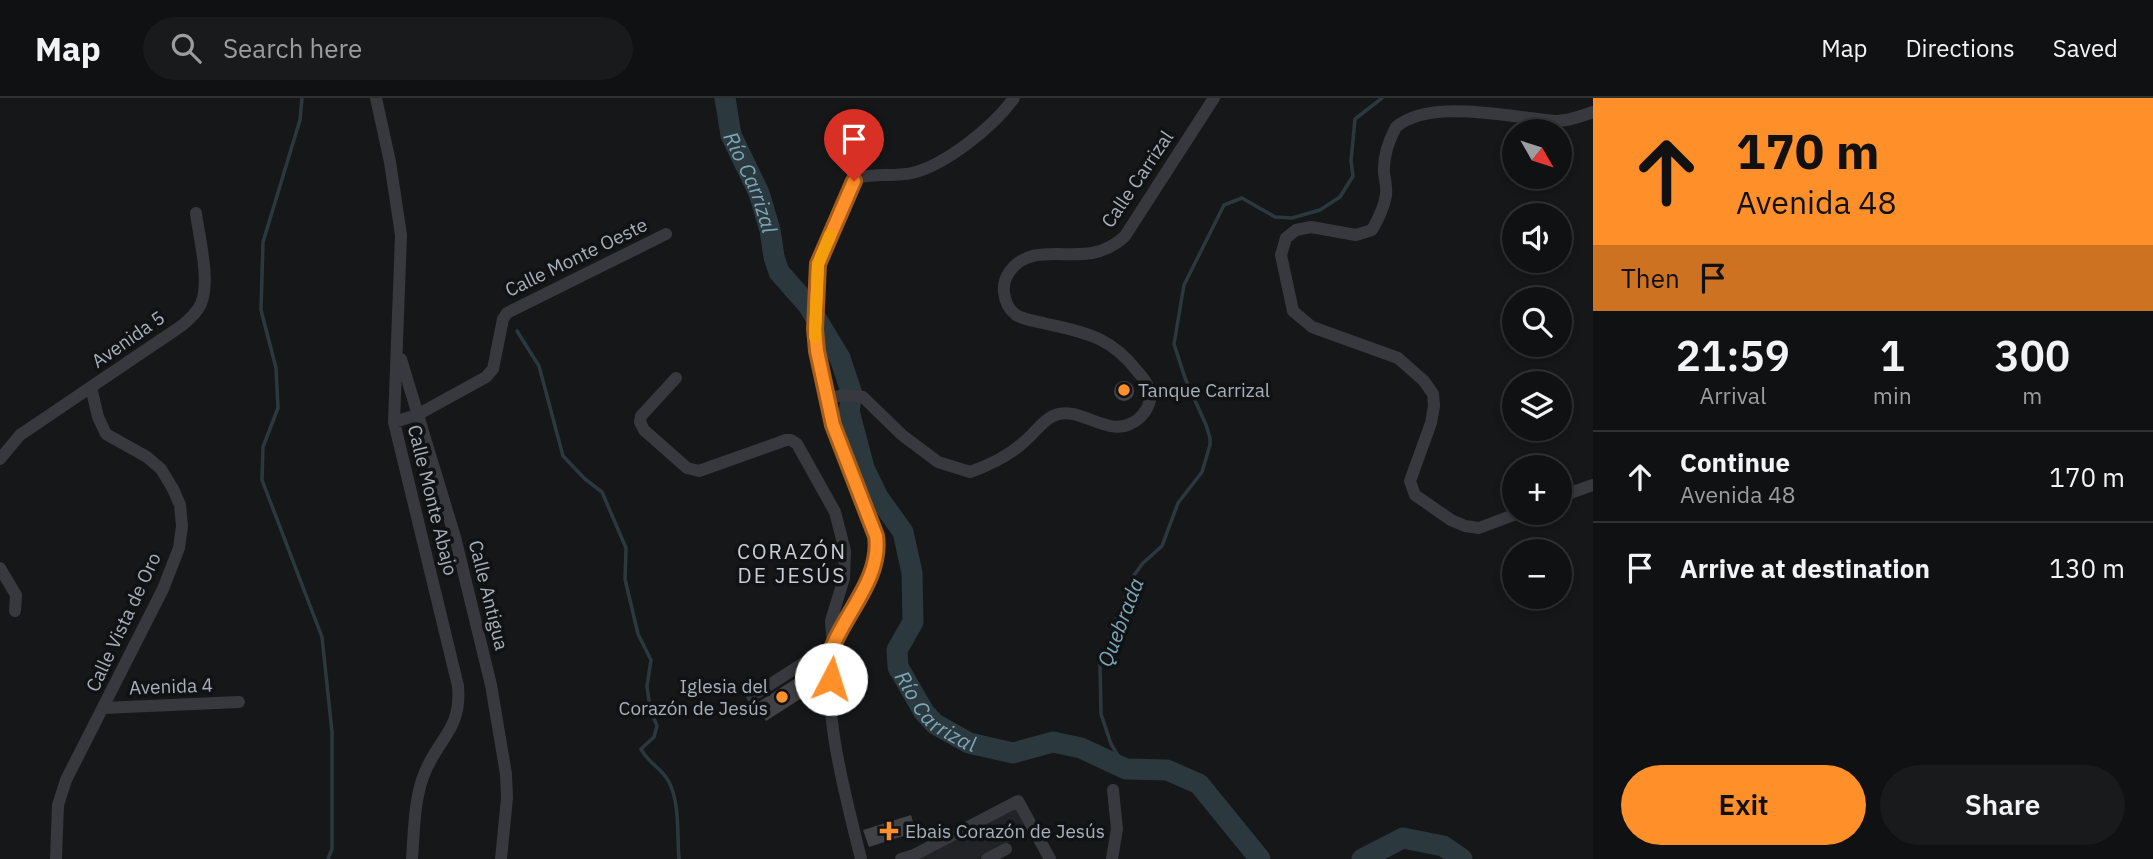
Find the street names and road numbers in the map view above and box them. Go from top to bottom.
street label: Calle Carrizal [1096,126,1178,232]
street label: Calle Monte Oeste [501,212,651,302]
street label: Avenida 5 [87,305,169,373]
street label: Calle Monte Abajo [403,422,463,578]
street label: Calle Antigua [464,538,514,652]
street label: Calle Vista de Oro [80,549,166,695]
street label: Avenida 4 [129,673,213,699]

